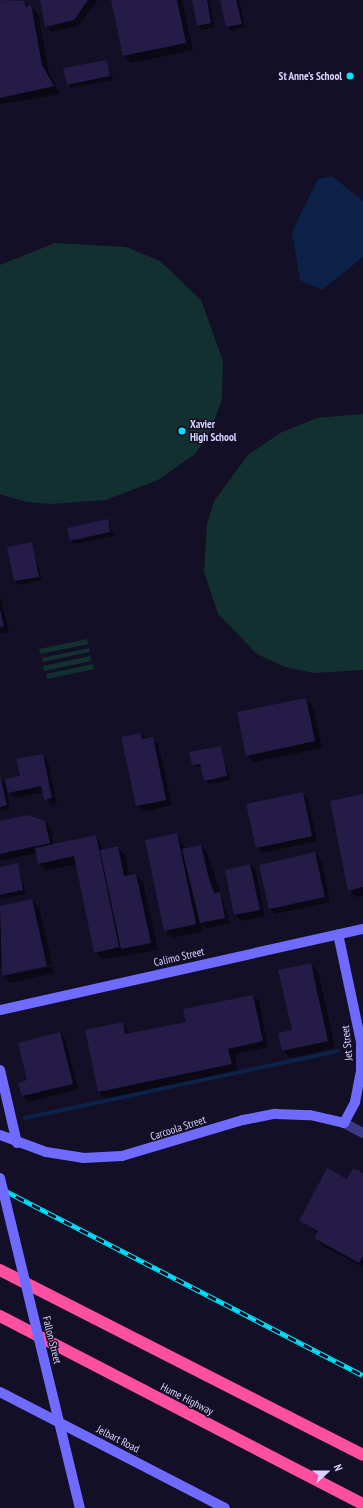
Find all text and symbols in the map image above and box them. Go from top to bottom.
place label: St Anne's School [278,69,342,83]
marker: St Anne's School [345,71,355,81]
place label: Xavier High School [190,418,236,444]
marker: Xavier High School [177,426,187,436]
street label: Calimo Street [153,945,205,969]
street label: Jet Street [339,1025,355,1061]
street label: Carcoola Street [149,1113,207,1143]
street label: Fallon Street [40,1315,64,1365]
street label: Hume Highway [158,1380,216,1418]
street label: Jelbart Road [94,1423,142,1455]
north arrow [307,1452,347,1492]
text: N [331,1462,346,1473]

